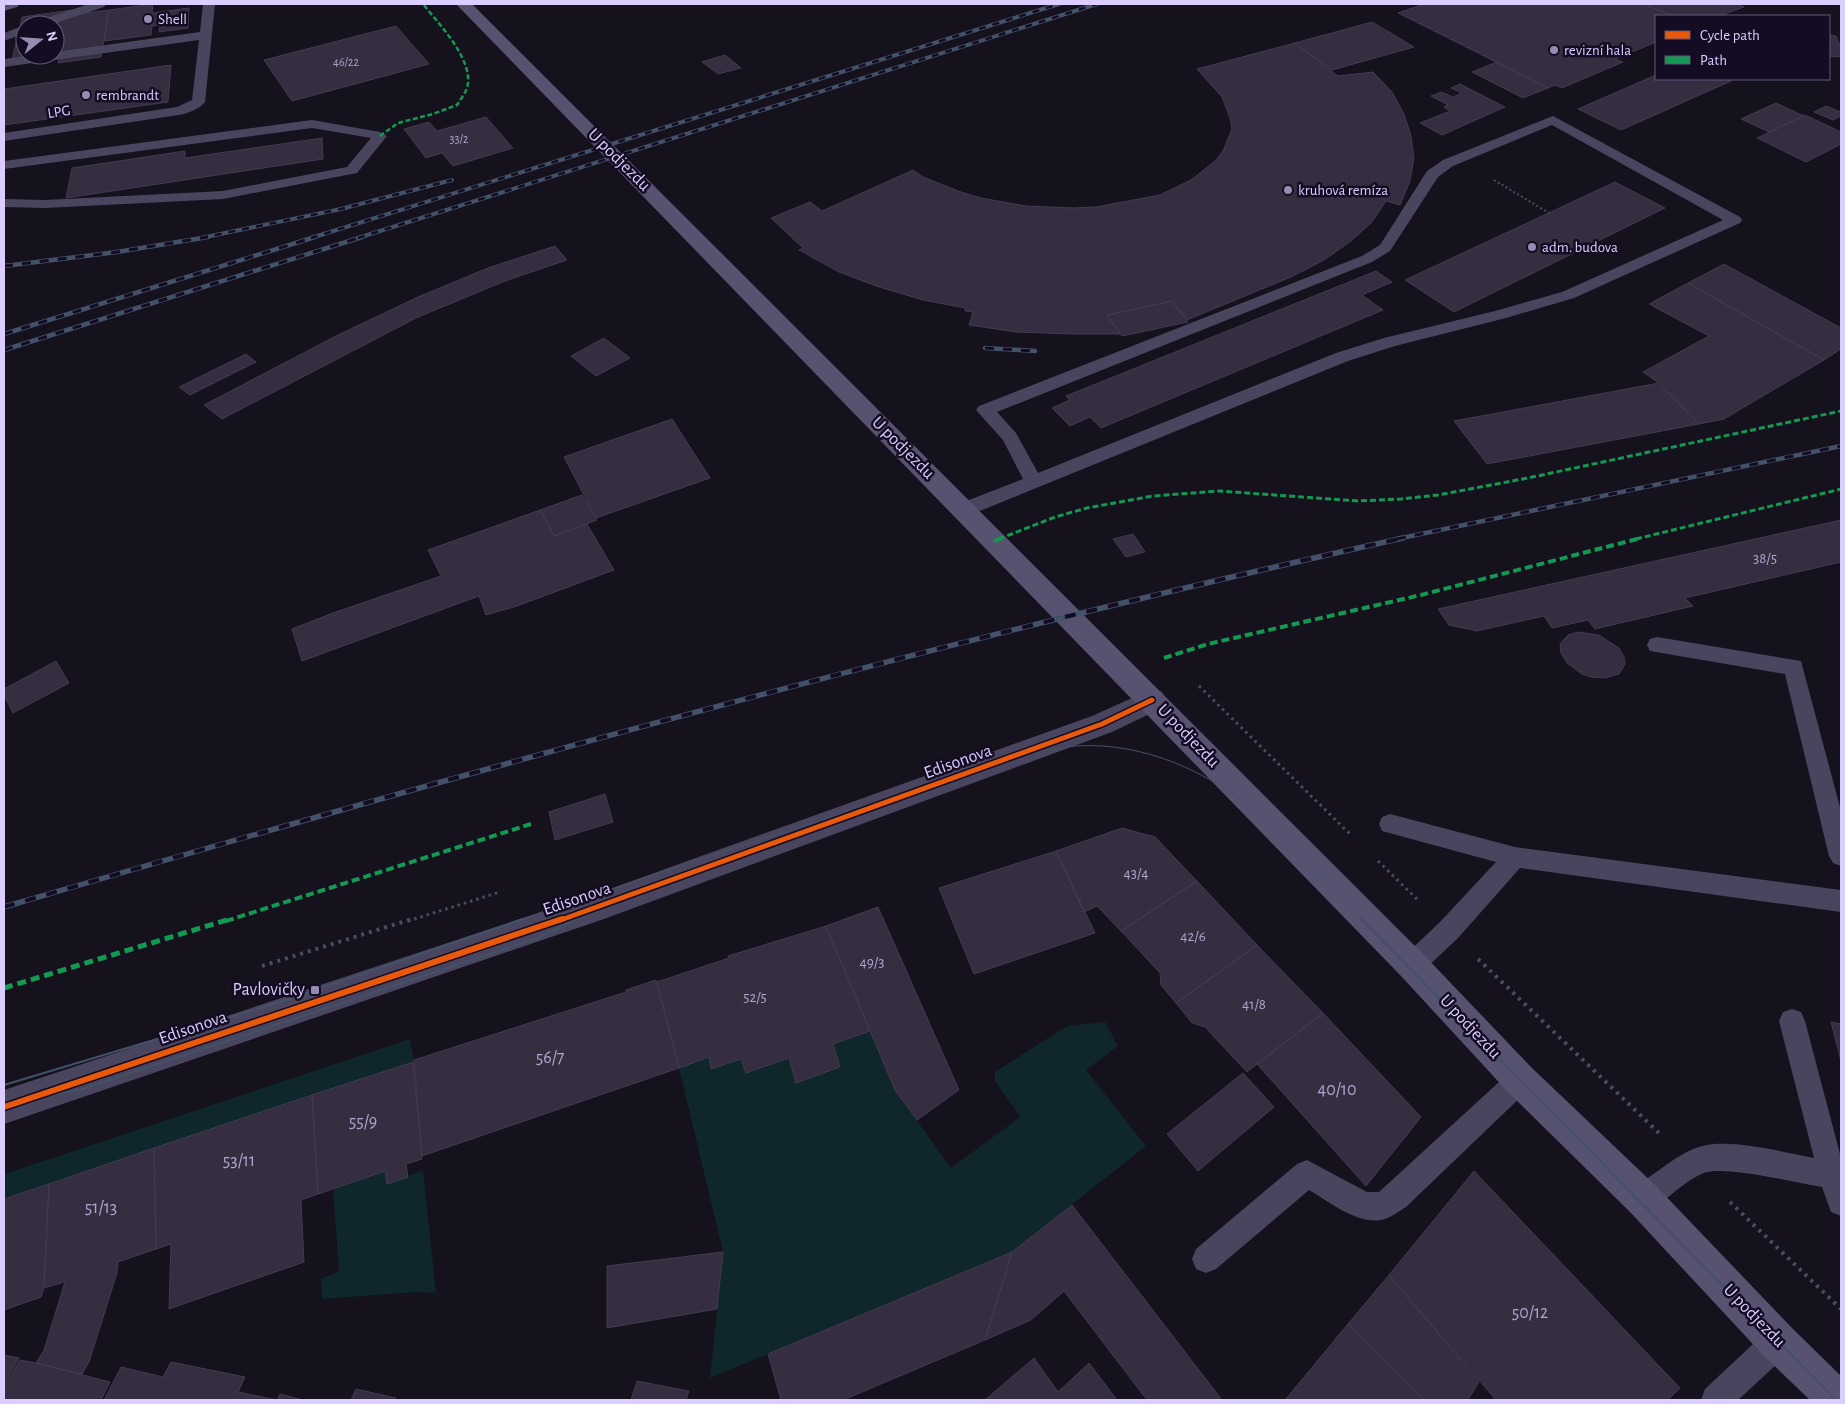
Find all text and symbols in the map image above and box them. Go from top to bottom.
place label: Shell [158,12,187,27]
marker: Shell [142,13,154,25]
north arrow [15,15,65,65]
legend [1655,15,1830,80]
text: Cycle path [1700,28,1760,43]
text: N [43,30,60,43]
place label: revizní hala [1564,43,1631,58]
marker: revizní hala [1548,44,1560,56]
text: Path [1700,53,1727,68]
house number: 46/22 [333,56,359,68]
place label: rembrandt [96,88,159,103]
marker: rembrandt [80,89,92,101]
street label: LPG [46,103,72,121]
street label: U podjezdu [584,125,654,195]
house number: 33/2 [450,133,469,145]
place label: kruhová remíza [1298,183,1388,198]
marker: kruhová remíza [1282,184,1294,196]
place label: adm. budova [1542,240,1618,255]
marker: adm. budova [1526,241,1538,253]
street label: U podjezdu [868,413,938,483]
house number: 38/5 [1753,551,1777,566]
street label: U podjezdu [1154,701,1222,771]
street label: Edisonova [922,741,994,783]
house number: 43/4 [1124,866,1148,881]
street label: Edisonova [541,879,613,919]
house number: 42/6 [1180,929,1206,944]
house number: 49/3 [860,955,884,970]
place label: Pavlovičky [233,981,305,999]
marker: Pavlovičky [309,984,321,996]
house number: 52/5 [743,990,767,1005]
street label: U podjezdu [1436,991,1504,1063]
house number: 41/8 [1242,997,1266,1012]
street label: Edisonova [157,1008,229,1048]
house number: 56/7 [536,1049,564,1067]
house number: 40/10 [1317,1081,1357,1099]
house number: 55/9 [349,1113,377,1131]
house number: 53/11 [223,1152,255,1170]
house number: 51/13 [85,1199,117,1217]
street label: U podjezdu [1720,1281,1788,1351]
house number: 50/12 [1512,1304,1548,1322]

